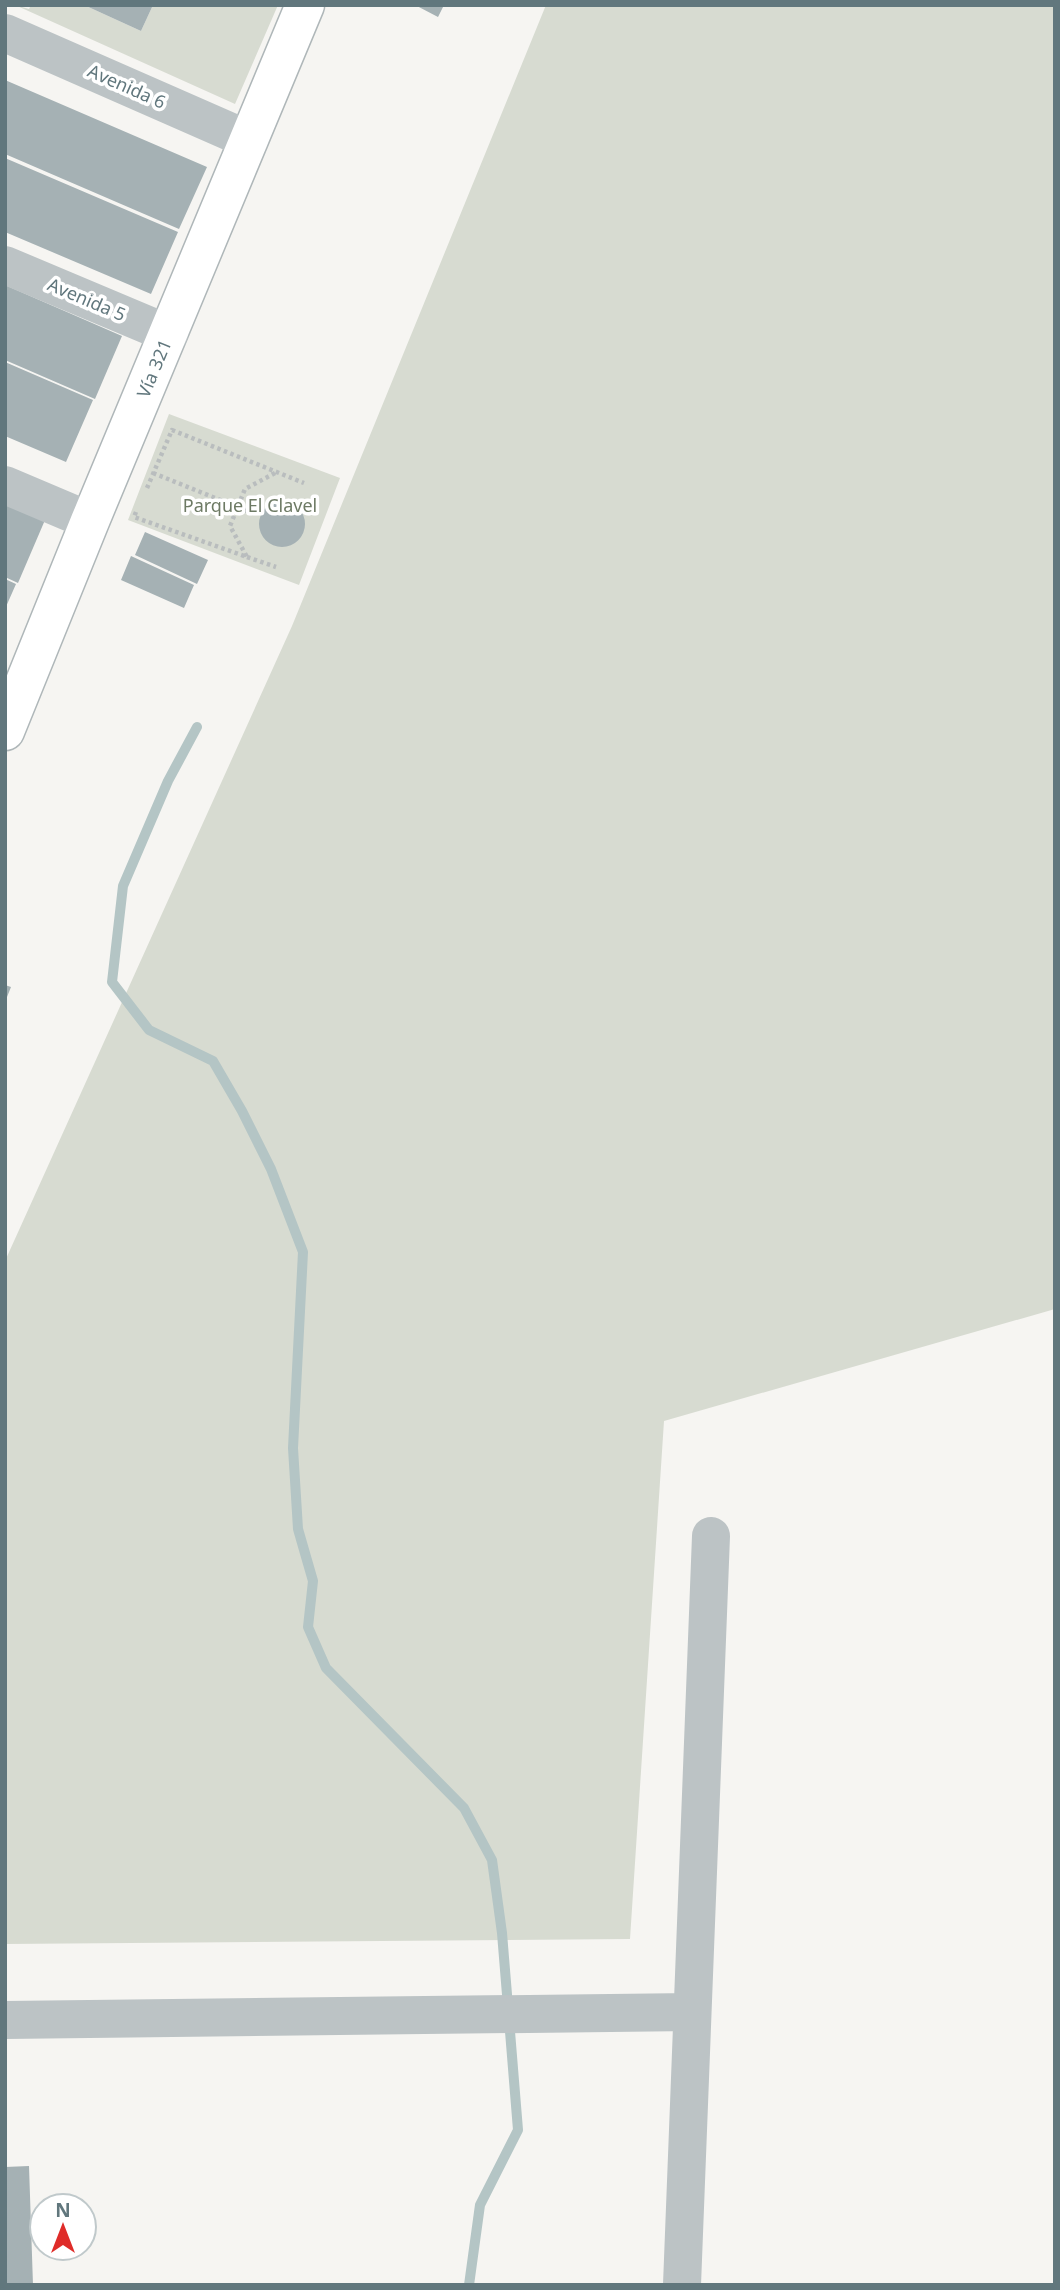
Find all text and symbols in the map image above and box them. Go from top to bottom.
street label: Avenida 6 [84,58,170,114]
street label: Avenida 5 [44,272,130,326]
street label: Vía 321 [131,335,176,401]
park label: Parque El Clavel [183,493,317,517]
north arrow [28,2192,98,2262]
text: N [55,2197,71,2223]

